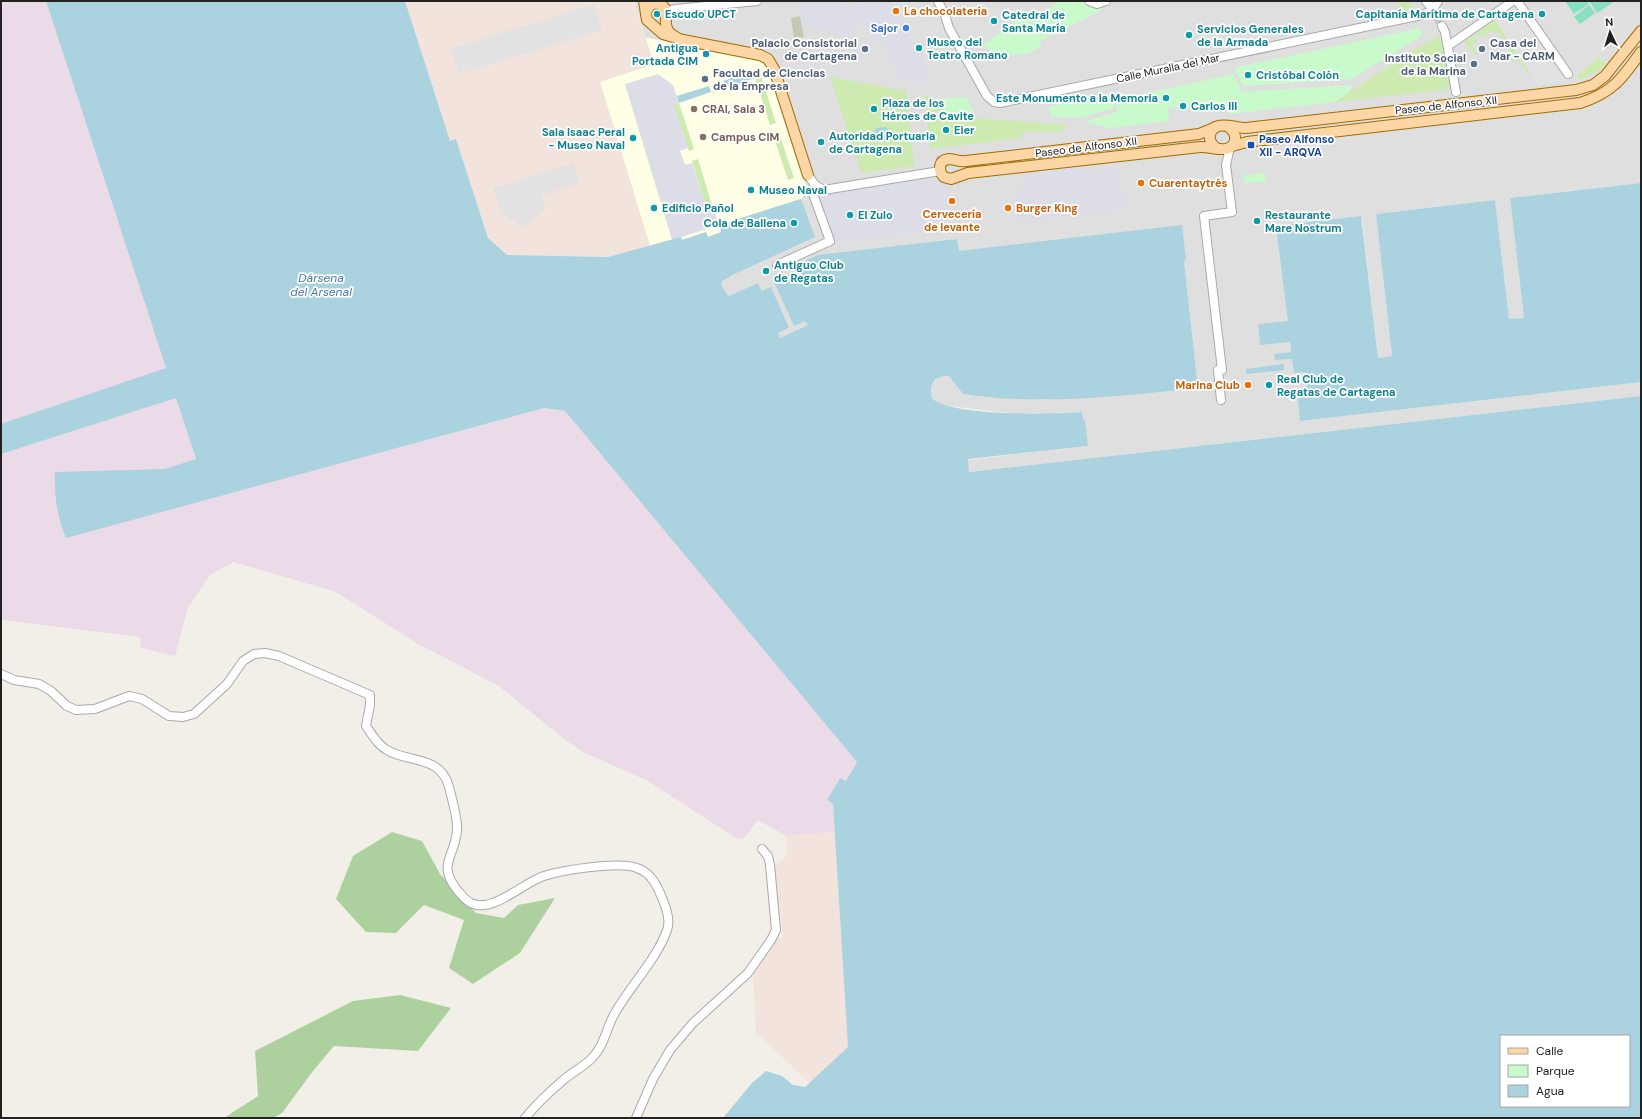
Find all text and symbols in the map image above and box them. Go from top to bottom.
place label: La chocolatería [904,4,987,18]
marker: La chocolatería [891,6,901,16]
place label: Escudo UPCT [665,7,737,21]
place label: Capitanía Marítima de Cartagena [1356,7,1534,21]
place label: Catedral de Santa María [1002,8,1066,35]
marker: Escudo UPCT [652,9,662,19]
marker: Capitanía Marítima de Cartagena [1537,9,1547,19]
north arrow [1590,12,1630,52]
text: N [1605,15,1614,29]
marker: Catedral de Santa María [989,16,999,26]
place label: Sajor [871,21,898,35]
place label: Servicios Generales de la Armada [1197,22,1304,49]
marker: Sajor [901,23,911,33]
marker: Servicios Generales de la Armada [1184,30,1194,40]
place label: Museo del Teatro Romano [927,35,1008,62]
place label: Palacio Consistorial de Cartagena [751,36,857,63]
place label: Casa del Mar - CARM [1490,36,1555,63]
place label: Antigua Portada CIM [632,41,698,68]
marker: Museo del Teatro Romano [914,43,924,53]
marker: Palacio Consistorial de Cartagena [860,44,870,54]
marker: Casa del Mar - CARM [1477,44,1487,54]
marker: Antigua Portada CIM [701,49,711,59]
street label: Calle Muralla del Mar [1115,50,1221,86]
place label: Instituto Social de la Marina [1385,51,1466,78]
marker: Instituto Social de la Marina [1469,59,1479,69]
place label: Facultad de Ciencias de la Empresa [713,66,826,93]
place label: Cristóbal Colón [1256,68,1339,82]
marker: Cristóbal Colón [1243,70,1253,80]
marker: Facultad de Ciencias de la Empresa [700,74,710,84]
place label: Este Monumento a la Memoria [996,91,1158,105]
marker: Este Monumento a la Memoria [1161,93,1171,103]
street label: Paseo de Alfonso XII [1394,93,1498,117]
place label: Plaza de los Héroes de Cavite [882,96,974,123]
place label: Carlos III [1191,99,1237,113]
marker: Carlos III [1178,101,1188,111]
place label: CRAI, Sala 3 [702,102,765,116]
marker: CRAI, Sala 3 [689,104,699,114]
marker: Plaza de los Héroes de Cavite [869,104,879,114]
place label: Eier [954,123,975,137]
place label: Sala Isaac Peral - Museo Naval [542,125,625,152]
marker: Eier [941,125,951,135]
place label: Autoridad Portuaria de Cartagena [829,129,935,156]
place label: Campus CIM [711,130,779,144]
marker: Campus CIM [698,132,708,142]
place label: Paseo Alfonso XII - ARQVA [1259,132,1335,159]
marker: Sala Isaac Peral - Museo Naval [628,133,638,143]
street label: Paseo de Alfonso XII [1034,134,1138,160]
marker: Autoridad Portuaria de Cartagena [816,137,826,147]
marker: Paseo Alfonso XII - ARQVA [1246,140,1256,150]
place label: Cuarentaytrés [1149,176,1228,190]
marker: Cuarentaytrés [1136,178,1146,188]
place label: Museo Naval [759,183,827,197]
marker: Museo Naval [746,185,756,195]
marker: Cervecería de levante [947,196,957,206]
place label: Edificio Pañol [662,201,734,215]
place label: Burger King [1016,201,1078,215]
marker: Edificio Pañol [649,203,659,213]
marker: Burger King [1003,203,1013,213]
place label: Cervecería de levante [922,207,982,234]
place label: El Zulo [858,208,893,222]
place label: Restaurante Mare Nostrum [1265,208,1342,235]
marker: El Zulo [845,210,855,220]
place label: Cola de Ballena [704,216,786,230]
marker: Restaurante Mare Nostrum [1252,216,1262,226]
marker: Cola de Ballena [789,218,799,228]
place label: Antiguo Club de Regatas [774,258,844,285]
marker: Antiguo Club de Regatas [761,266,771,276]
water label: Dársena del Arsenal [290,270,352,300]
place label: Real Club de Regatas de Cartagena [1277,372,1396,399]
place label: Marina Club [1175,378,1240,392]
marker: Marina Club [1243,380,1253,390]
marker: Real Club de Regatas de Cartagena [1264,380,1274,390]
legend [1500,1035,1630,1107]
text: Calle [1536,1043,1563,1059]
text: Parque [1536,1063,1575,1079]
text: Agua [1536,1083,1564,1099]

